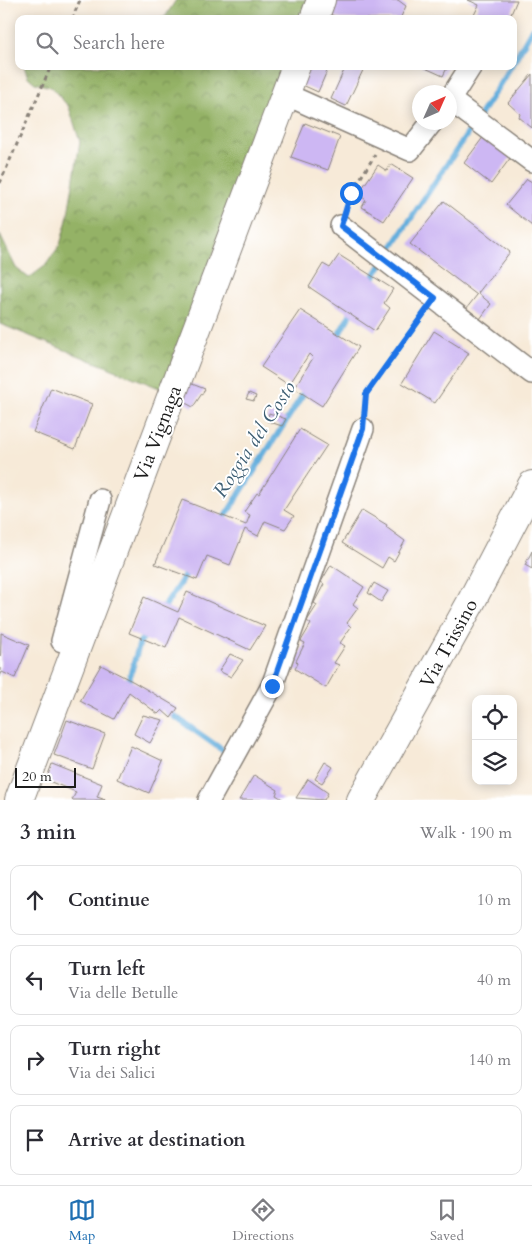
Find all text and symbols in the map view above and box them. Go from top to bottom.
search box [15,15,517,70]
icon: search [33,29,61,57]
text: Search here [73,30,165,56]
north arrow [412,85,457,130]
route start [340,182,363,205]
water label: Roggia del Costo [207,376,302,503]
street label: Via Vignaga [128,382,188,485]
street label: Via Trissino [414,594,484,693]
route end [261,675,284,698]
map controls [472,695,517,785]
button: locate [472,695,517,740]
button: layers [472,740,517,785]
scale bar [15,765,76,788]
text: 20 m [22,767,52,786]
text: 3 min [20,818,76,847]
text: Walk · 190 m [420,822,512,844]
icon: ahead [21,886,49,914]
text: Continue [68,887,150,913]
text: 10 m [477,889,511,911]
text: Turn left [68,956,145,982]
icon: left [21,966,49,994]
text: 40 m [477,969,511,991]
text: Via delle Betulle [68,982,178,1004]
text: Turn right [68,1036,160,1062]
icon: right [21,1046,49,1074]
text: 140 m [469,1049,511,1071]
text: Via dei Salici [68,1062,155,1084]
icon: arrive [21,1126,49,1154]
text: Arrive at destination [68,1127,245,1153]
tab: Map [68,1196,96,1245]
tab: Directions [232,1196,294,1245]
tab: Saved [430,1196,464,1245]

